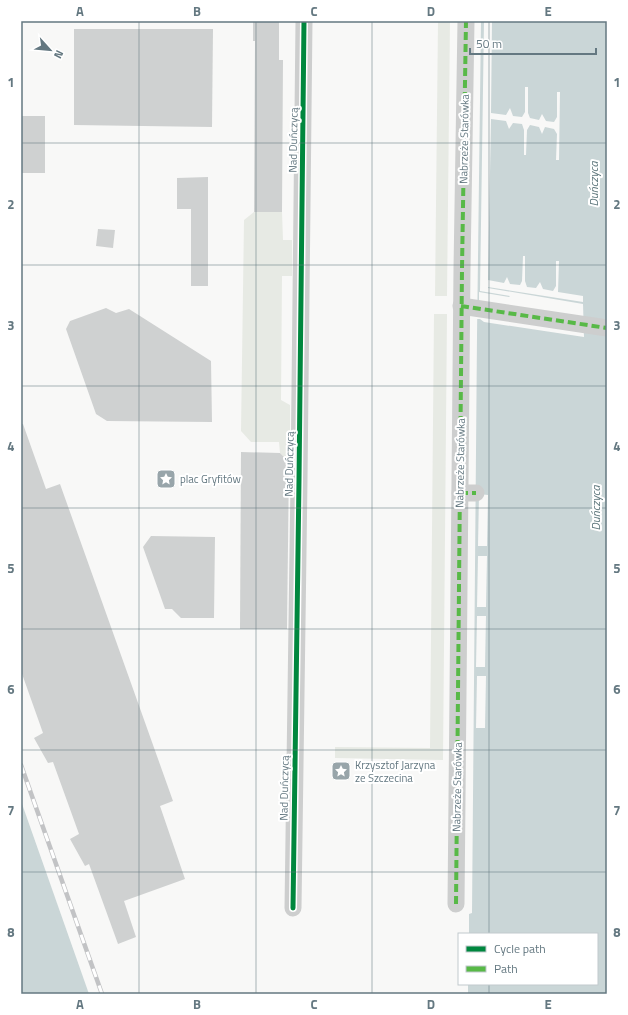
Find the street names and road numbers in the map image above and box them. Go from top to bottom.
street label: Nabrzeże Starówka [455,93,473,184]
street label: Nad Duńczycą [284,107,302,173]
street label: Nabrzeże Starówka [451,417,469,508]
street label: Nad Duńczycą [280,431,298,497]
street label: Nabrzeże Starówka [448,741,466,832]
street label: Nad Duńczycą [275,755,293,821]

